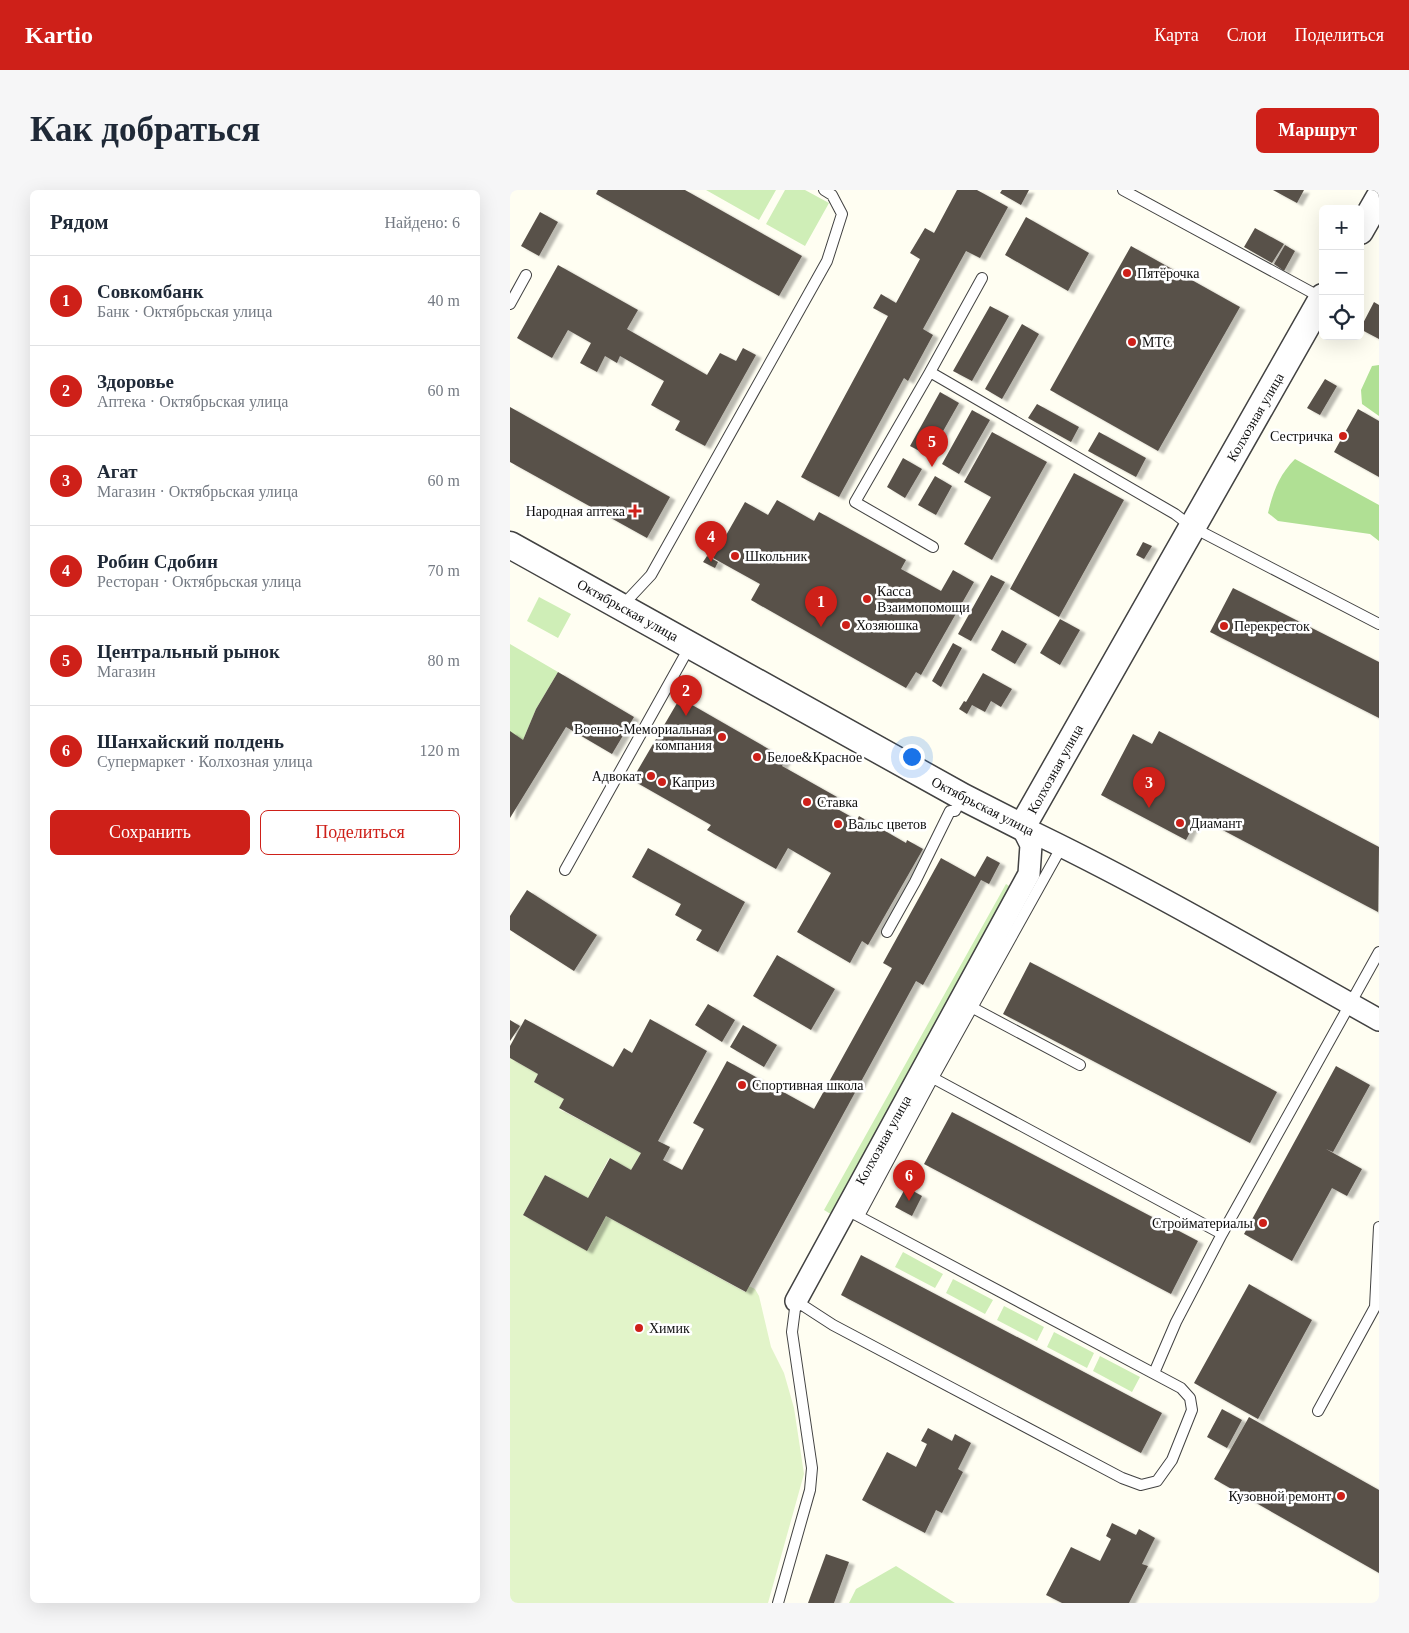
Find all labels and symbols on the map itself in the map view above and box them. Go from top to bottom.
place label: Пятёрочка [1137,266,1200,281]
marker: Пятёрочка [1121,267,1133,279]
place label: МТС [1142,335,1172,350]
marker: МТС [1126,336,1138,348]
street label: Колхозная улица [1224,370,1287,464]
pin: 5 [916,426,948,467]
place label: Сестричка [1270,429,1334,444]
marker: Сестричка [1337,430,1349,442]
place label: Народная аптека [526,504,626,519]
marker: Народная аптека [629,505,641,517]
pin: 4 [695,521,727,562]
place label: Школьник [745,549,807,564]
marker: Школьник [729,550,741,562]
street label: Октябрьская улица [575,576,682,645]
place label: Касса Взаимопомощи [877,584,970,615]
pin: 1 [805,586,837,627]
marker: Касса Взаимопомощи [861,593,873,605]
place label: Хозяюшка [856,618,919,633]
marker: Хозяюшка [840,619,852,631]
place label: Перекресток [1234,619,1310,634]
marker: Перекресток [1218,620,1230,632]
pin: 2 [670,675,702,716]
street label: Колхозная улица [1025,721,1087,816]
place label: Военно-Мемориальная компания [574,722,713,753]
marker: Военно-Мемориальная компания [716,731,728,743]
your location [899,744,925,770]
place label: Белое&Красное [767,750,862,765]
marker: Белое&Красное [751,751,763,763]
pin: 3 [1133,767,1165,808]
place label: Адвокат [592,769,641,784]
marker: Адвокат [645,770,657,782]
street label: Октябрьская улица [929,774,1037,839]
place label: Каприз [672,775,715,790]
marker: Каприз [656,776,668,788]
place label: Ставка [817,795,859,810]
marker: Ставка [801,796,813,808]
place label: Диамант [1190,816,1242,831]
place label: Вальс цветов [848,817,927,832]
marker: Диамант [1174,817,1186,829]
marker: Вальс цветов [832,818,844,830]
place label: Спортивная школа [752,1078,864,1093]
marker: Спортивная школа [736,1079,748,1091]
street label: Колхозная улица [853,1092,915,1187]
pin: 6 [893,1160,925,1201]
place label: Стройматериалы [1152,1216,1254,1231]
marker: Стройматериалы [1257,1217,1269,1229]
place label: Химик [649,1321,690,1336]
marker: Химик [633,1322,645,1334]
place label: Кузовной ремонт [1228,1489,1331,1504]
marker: Кузовной ремонт [1335,1490,1347,1502]

